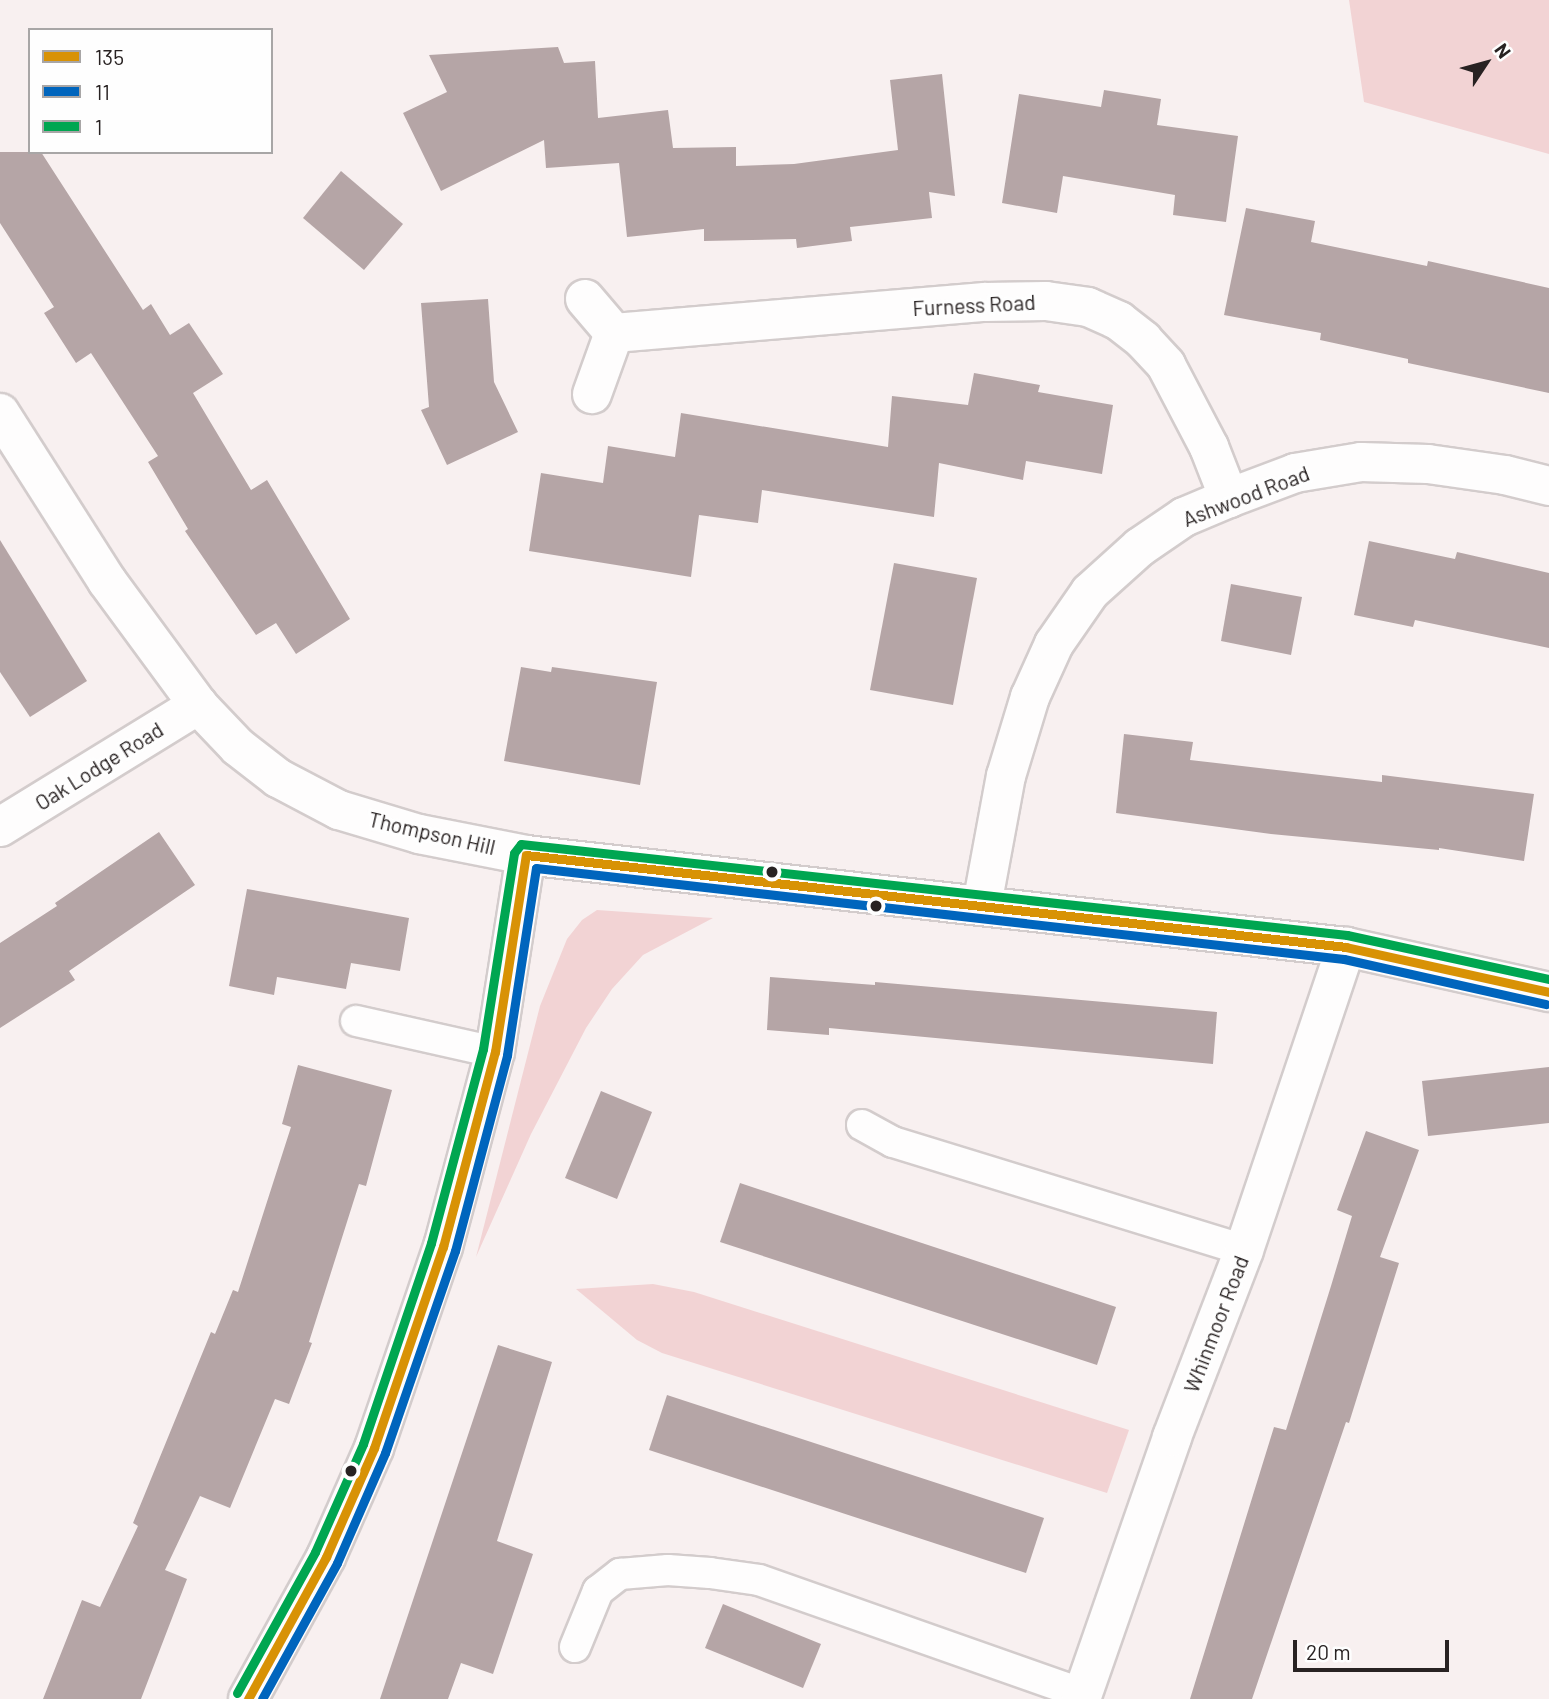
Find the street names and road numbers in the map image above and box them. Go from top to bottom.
street label: Furness Road [912,289,1036,321]
street label: Ashwood Road [1179,460,1313,532]
street label: Oak Lodge Road [30,717,168,815]
street label: Thompson Hill [366,806,498,860]
street label: Whinmoor Road [1178,1252,1254,1396]

